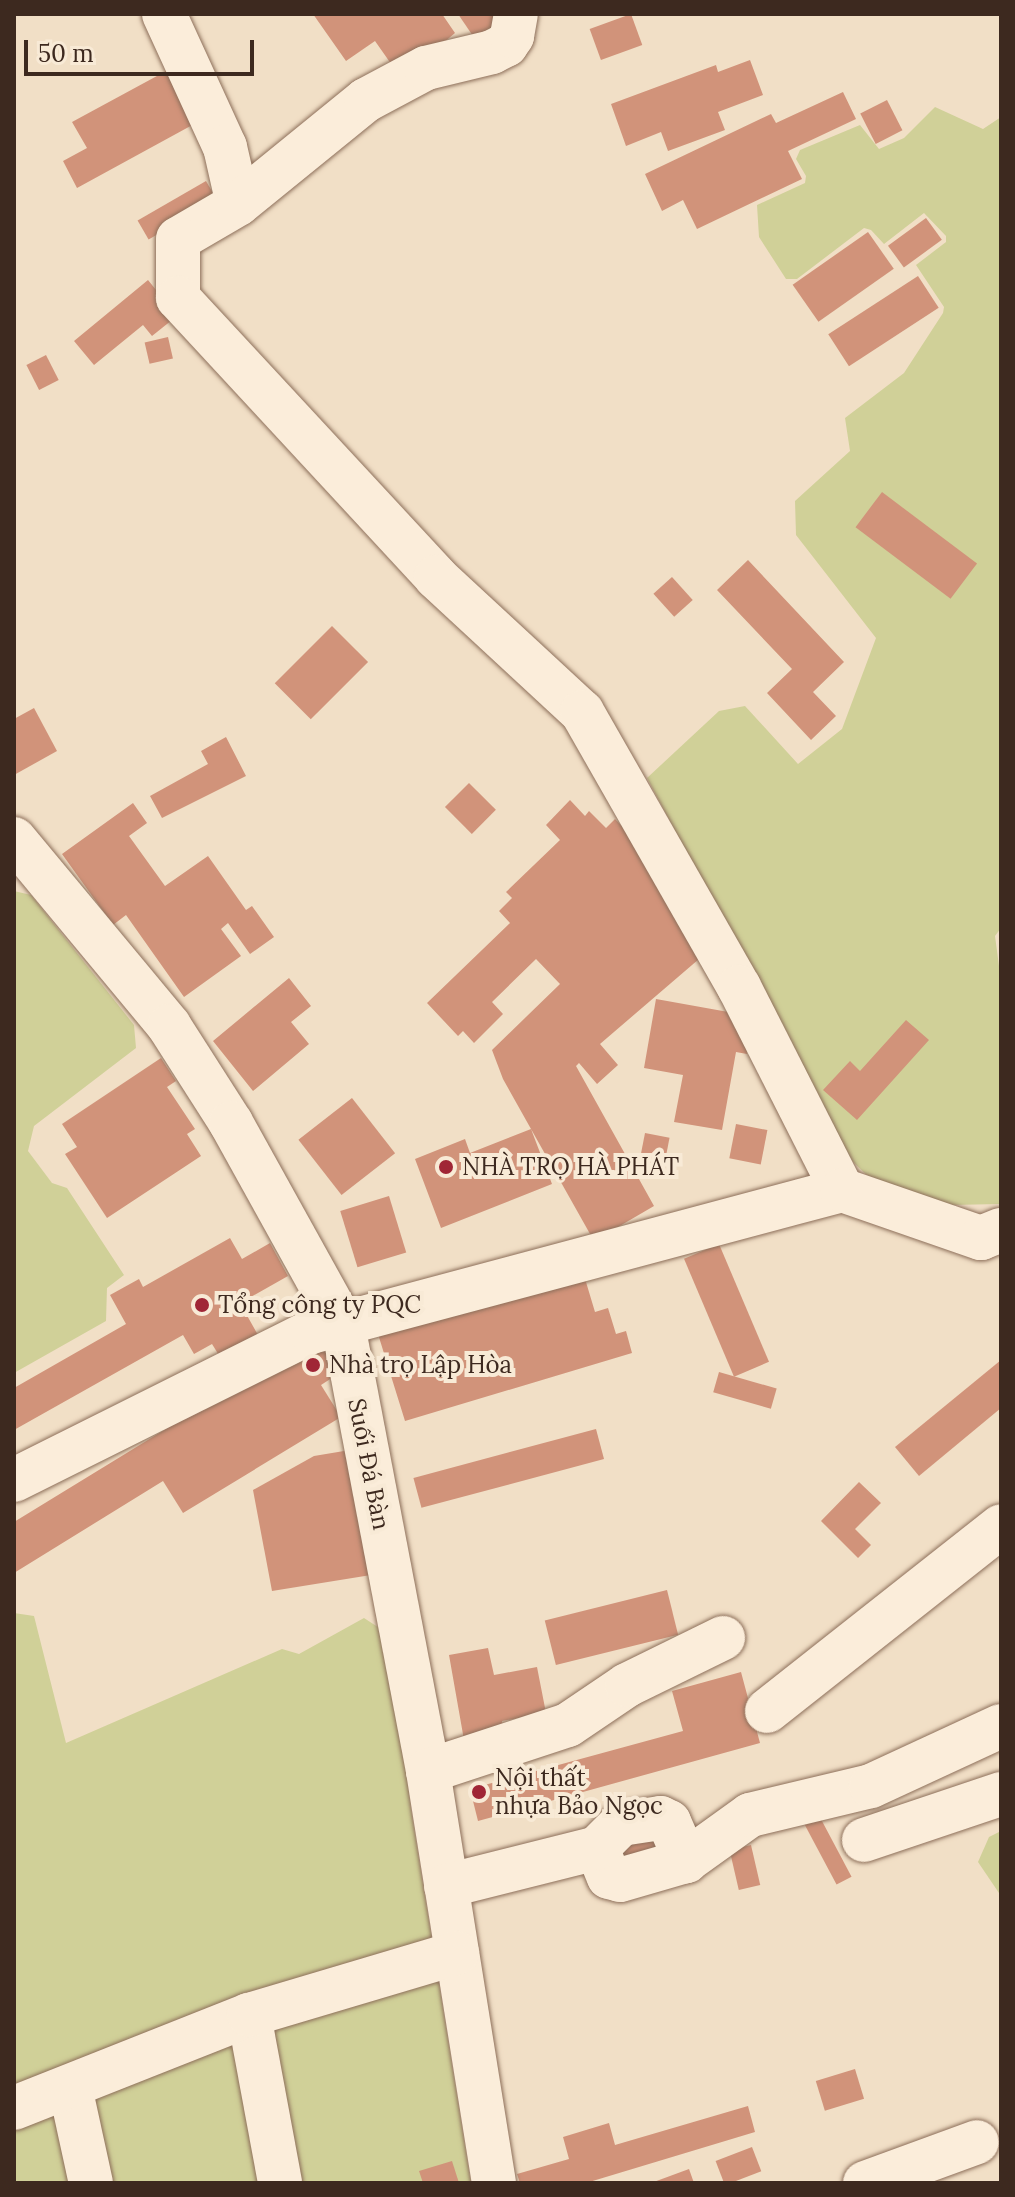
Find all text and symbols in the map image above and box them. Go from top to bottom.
scale bar [28,24,258,74]
text: 50 m [38,38,94,69]
place label: NHÀ TRỌ HÀ PHÁT [462,1153,679,1181]
marker: NHÀ TRỌ HÀ PHÁT [437,1158,455,1176]
place label: Tổng công ty PQC [218,1291,421,1319]
marker: Tổng công ty PQC [193,1296,211,1314]
place label: Nhà trọ Lập Hòa [329,1351,512,1379]
marker: Nhà trọ Lập Hòa [304,1356,322,1374]
street label: Suối Đá Bàn [342,1396,396,1532]
place label: Nội thất nhựa Bảo Ngọc [495,1764,663,1820]
marker: Nội thất nhựa Bảo Ngọc [470,1783,488,1801]

